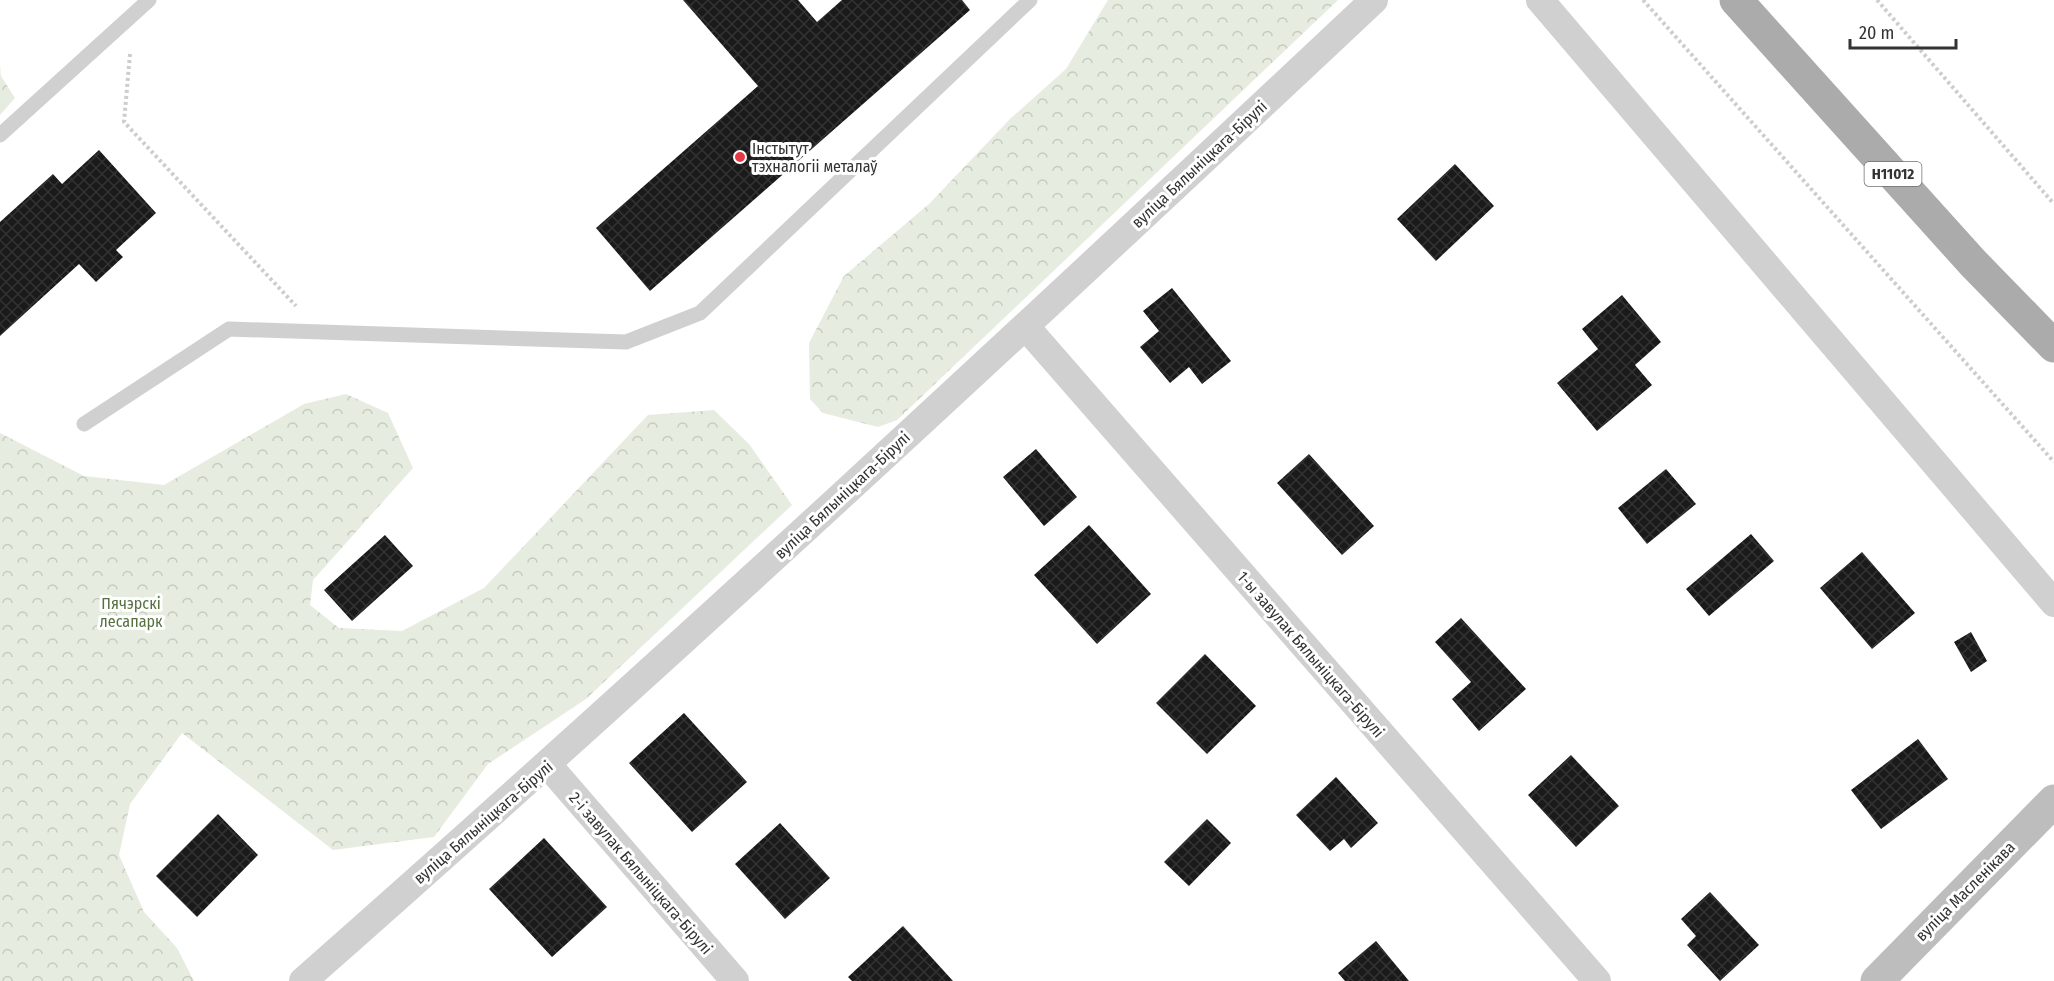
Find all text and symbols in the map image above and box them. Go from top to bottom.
scale bar [1850,12,1956,50]
text: 20 m [1859,22,1894,44]
street label: вуліца Бялыніцкага-Бірулі [1128,97,1271,232]
place label: Інстытут тэхналогіі металаў [752,139,878,176]
marker: Інстытут тэхналогіі металаў [733,150,747,164]
road number: Н11012 [1864,162,1922,186]
street label: вуліца Бялыніцкага-Бірулі [771,428,914,563]
street label: 1-ы завулак Бялыніцкага-Бірулі [1233,567,1388,741]
park label: Пячэрскі лесапарк [100,594,163,631]
street label: вуліца Бялыніцкага-Бірулі [410,757,557,888]
street label: 2-і завулак Бялыніцкага-Бірулі [565,789,716,958]
street label: вуліца Масленікава [1912,838,2019,945]

